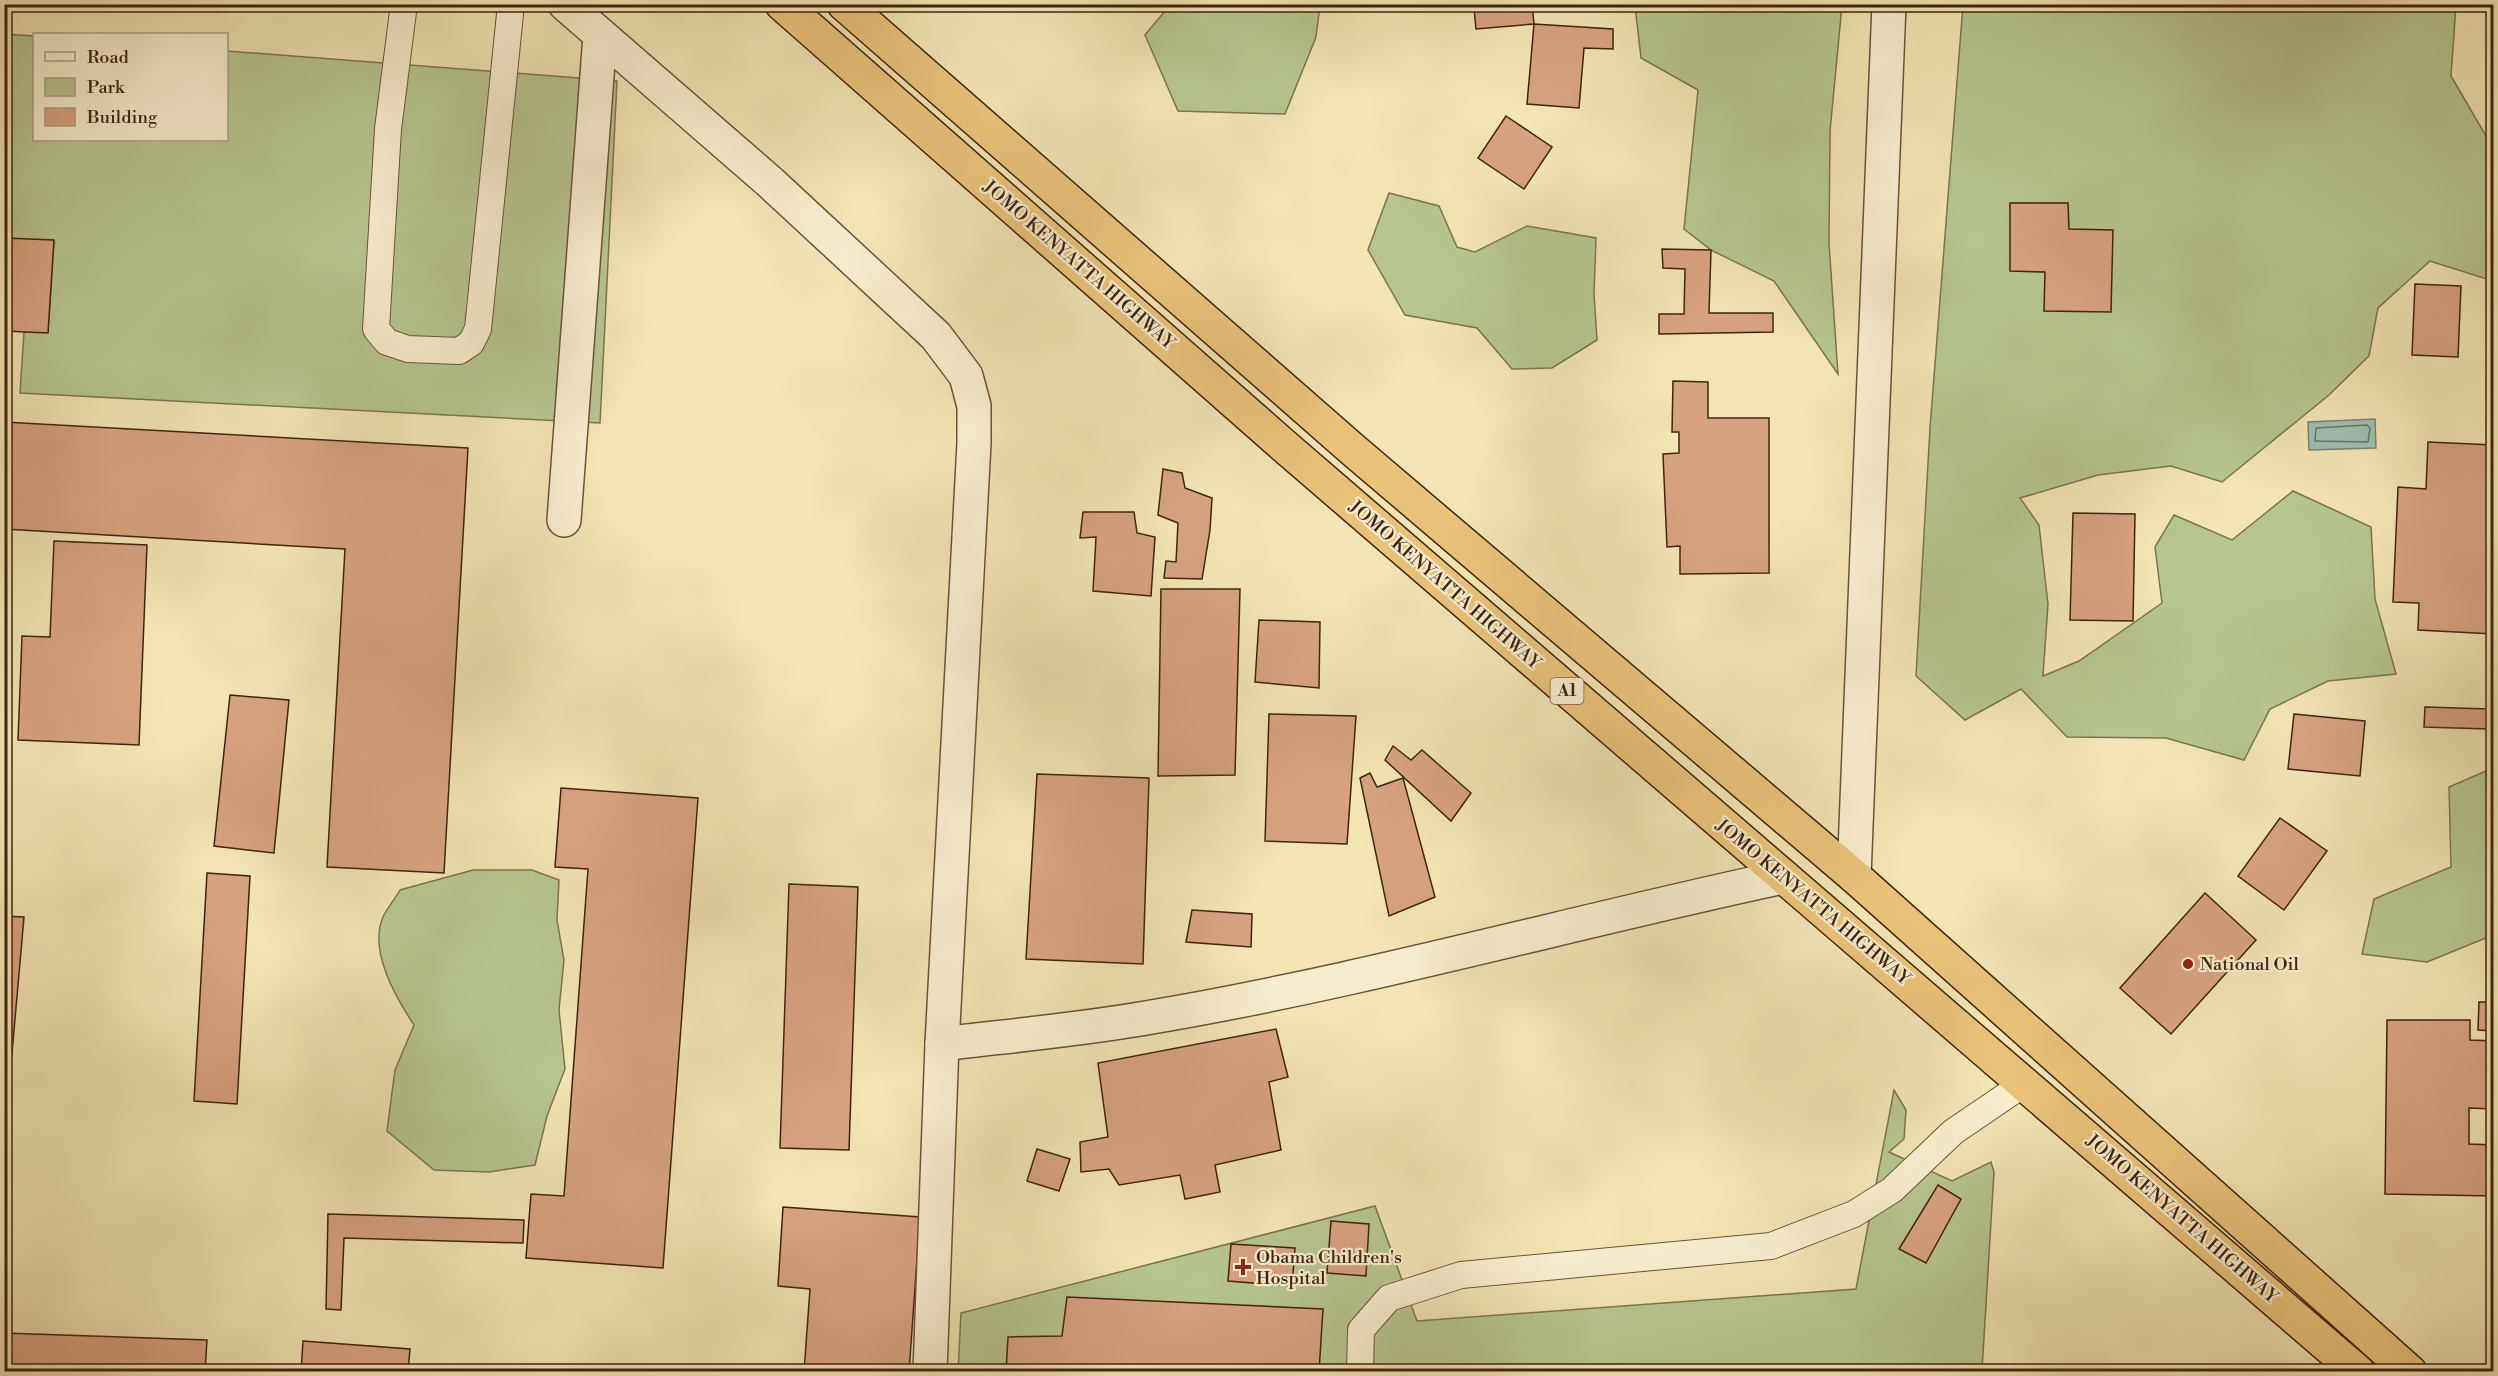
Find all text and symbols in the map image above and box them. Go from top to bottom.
legend [33,33,228,141]
text: Road [87,46,130,69]
text: Park [87,76,126,99]
text: Building [86,106,158,129]
street label: JOMO KENYATTA HIGHWAY [978,175,1181,355]
street label: JOMO KENYATTA HIGHWAY [1344,495,1547,675]
road number: A1 [1550,678,1584,704]
street label: JOMO KENYATTA HIGHWAY [1710,813,1916,991]
place label: National Oil [2200,953,2300,976]
marker: National Oil [2181,957,2195,971]
street label: JOMO KENYATTA HIGHWAY [2081,1129,2284,1309]
place label: Obama Children's Hospital [1256,1246,1402,1290]
marker: Obama Children's Hospital [1234,1258,1252,1276]

